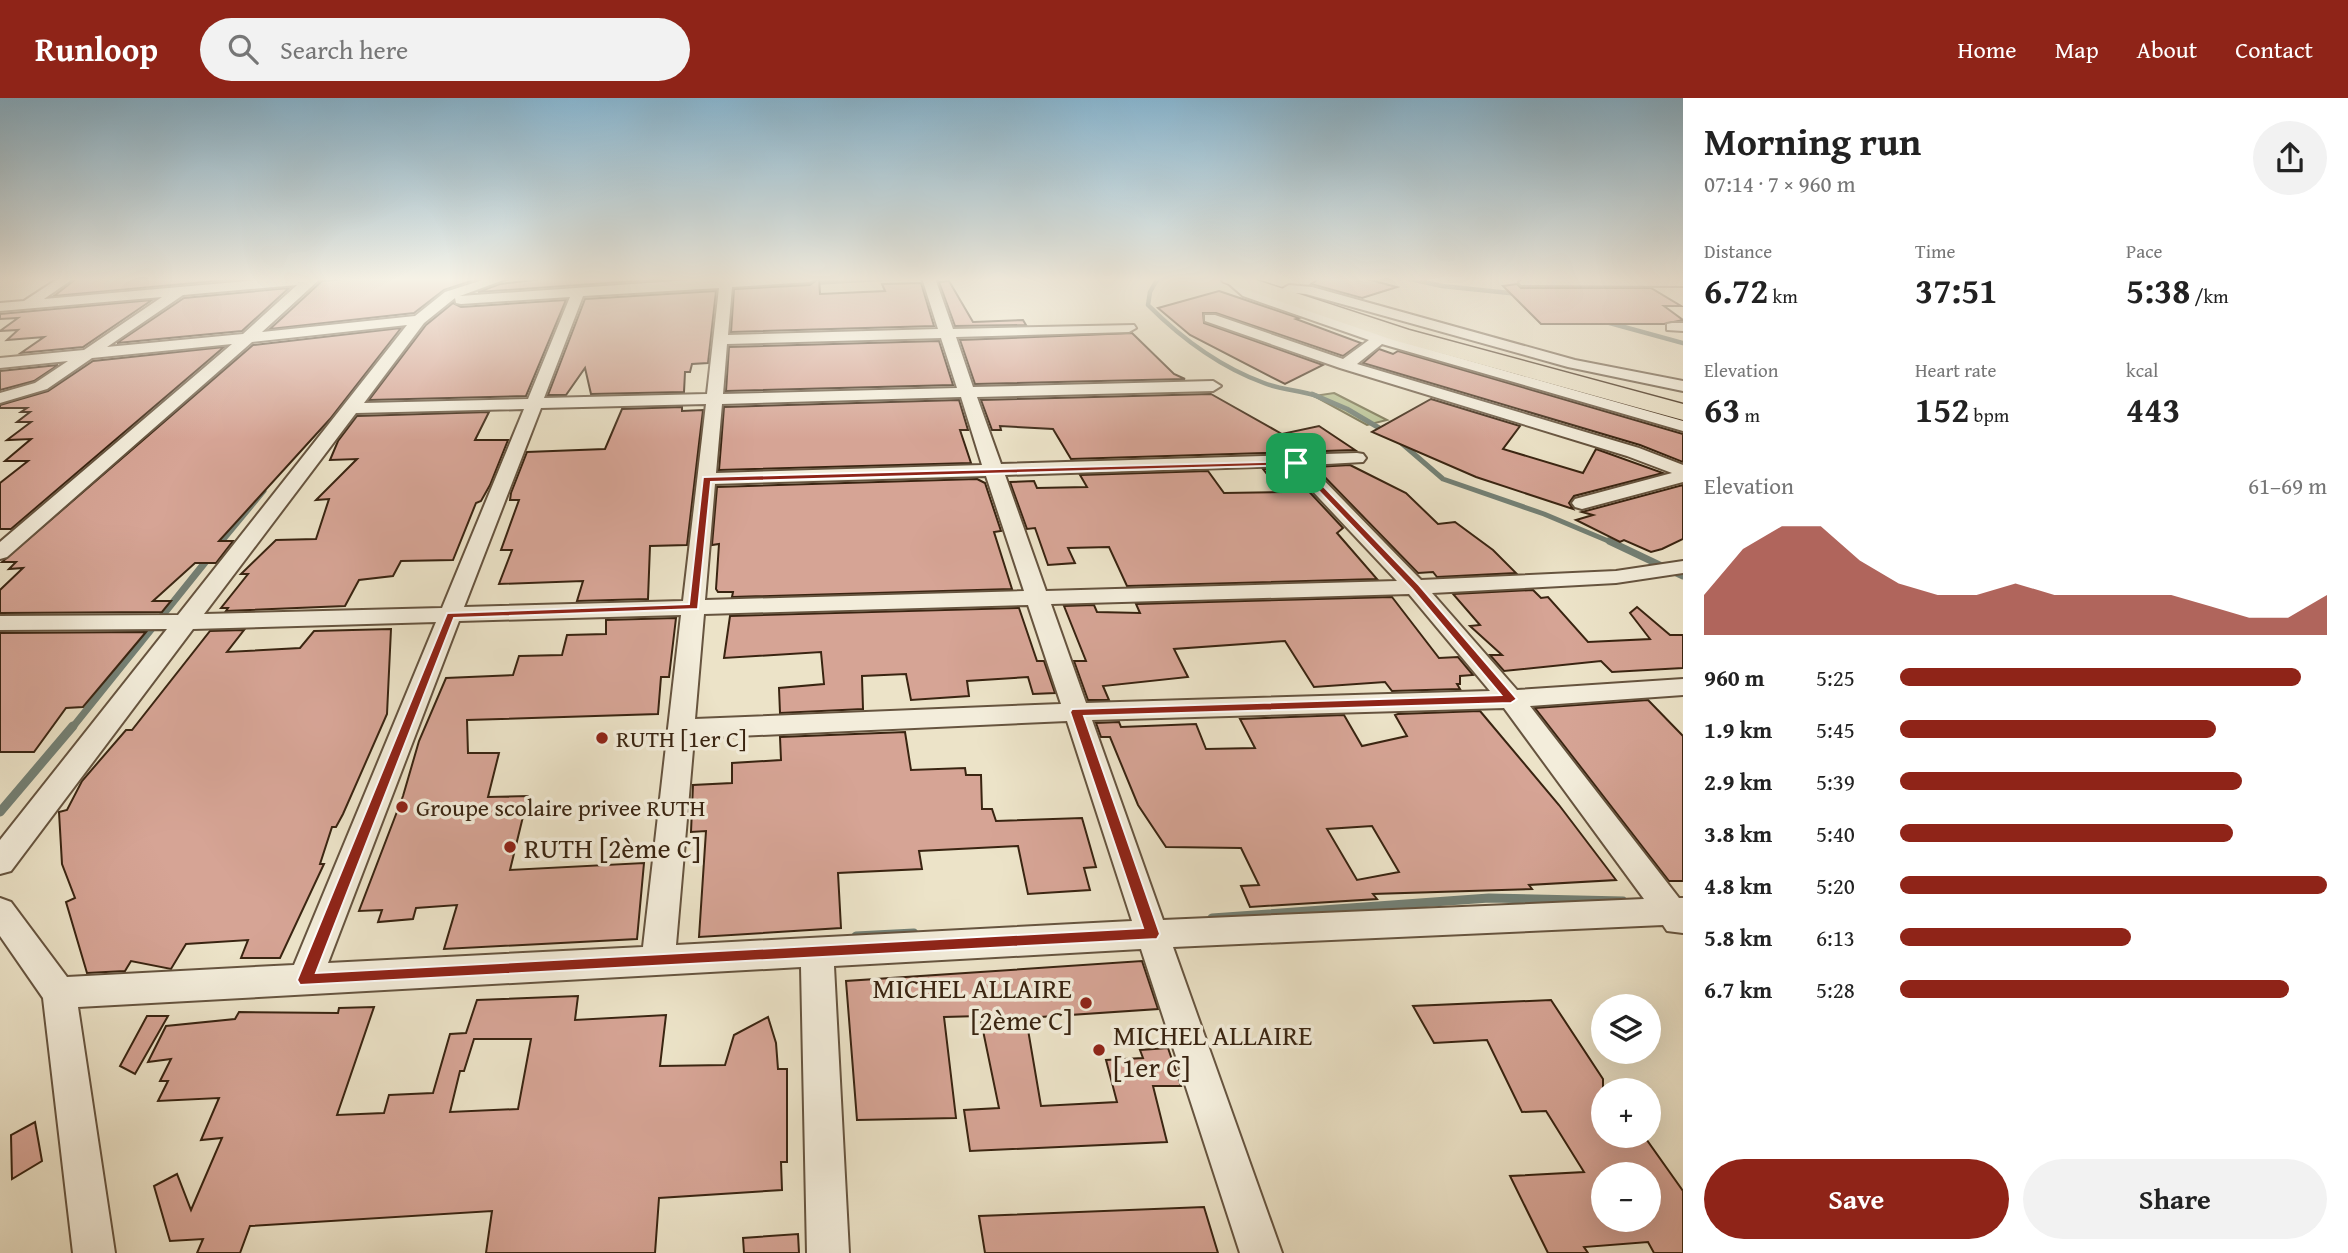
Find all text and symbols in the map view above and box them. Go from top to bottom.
search box [200,18,690,81]
text: Runloop [35,25,158,73]
icon: search [224,30,262,68]
text: Search here [280,30,408,69]
text: Home [1958,32,2017,67]
text: Map [2055,32,2099,67]
text: About [2137,32,2197,67]
text: Contact [2235,32,2313,67]
text: Morning run [1704,113,1921,169]
button: share [2253,121,2327,195]
text: 07:14 · 7 × 960 m [1704,167,1856,200]
text: Distance [1704,237,1772,265]
text: Time [1915,237,1955,265]
text: Pace [2126,237,2163,265]
text: 6.72 [1704,265,1768,316]
text: 37:51 [1915,265,1997,316]
text: 5:38 [2126,265,2190,316]
text: km [1768,282,1798,310]
text: /km [2190,282,2229,310]
text: Elevation [1704,356,1778,384]
text: Heart rate [1915,356,1996,384]
text: kcal [2126,356,2158,384]
text: 63 [1704,384,1740,435]
text: 152 [1915,384,1969,435]
text: 443 [2126,384,2180,435]
text: m [1740,401,1760,429]
text: bpm [1969,401,2009,429]
pin [1266,433,1326,493]
icon: arrive [1277,444,1315,482]
text: Elevation [1704,469,1794,502]
text: 61–69 m [2248,469,2327,502]
text: 960 m [1704,661,1765,694]
text: 5:25 [1816,661,1855,694]
text: 1.9 km [1704,713,1772,746]
text: 5:45 [1816,713,1855,746]
place label: RUTH [1er C] [616,721,746,756]
marker: RUTH [1er C] [594,730,610,746]
text: 2.9 km [1704,765,1772,798]
text: 5:39 [1816,765,1855,798]
place label: Groupe scolaire privee RUTH [416,790,706,825]
marker: Groupe scolaire privee RUTH [394,799,410,815]
text: 3.8 km [1704,817,1772,850]
text: 5:40 [1816,817,1855,850]
place label: RUTH [2ème C] [524,827,701,868]
marker: RUTH [2ème C] [502,839,518,855]
text: 4.8 km [1704,869,1772,902]
text: 5:20 [1816,869,1855,902]
text: 5.8 km [1704,921,1772,954]
text: 6:13 [1816,921,1855,954]
place label: MICHEL ALLAIRE [2ème C] [873,967,1072,1040]
text: 6.7 km [1704,973,1772,1006]
text: 5:28 [1816,973,1855,1006]
map controls [1591,994,1661,1232]
button: layers [1591,994,1661,1064]
marker: MICHEL ALLAIRE [2ème C] [1078,995,1094,1011]
place label: MICHEL ALLAIRE [1er C] [1113,1014,1313,1087]
marker: MICHEL ALLAIRE [1er C] [1091,1042,1107,1058]
button: + [1591,1078,1661,1148]
button: Save [1704,1159,2009,1239]
button: Share [2023,1159,2327,1239]
button: − [1591,1162,1661,1232]

